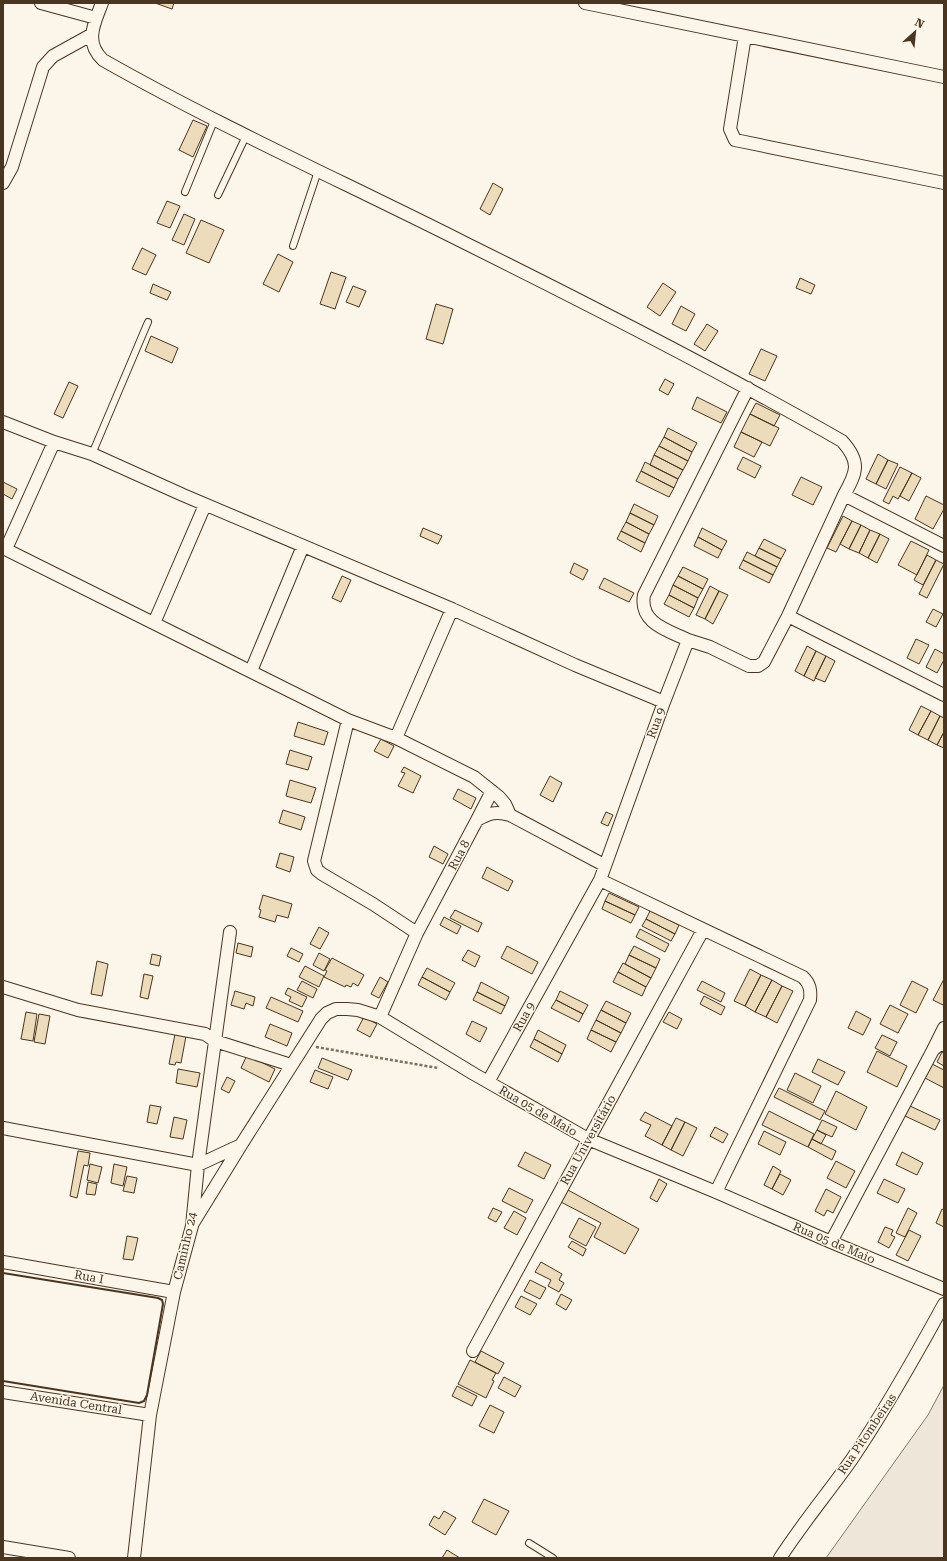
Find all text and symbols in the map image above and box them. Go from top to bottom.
north arrow [895,12,935,52]
text: N [913,16,927,31]
street label: Rua 9 [644,705,668,740]
street label: Rua 8 [445,837,473,872]
street label: Rua 9 [510,999,538,1034]
street label: Rua 05 de Maio [496,1083,580,1139]
street label: Rua Universitário [557,1092,619,1188]
street label: Caminho 24 [170,1211,200,1281]
street label: Rua 05 de Maio [791,1219,877,1267]
street label: Rua I [73,1268,105,1286]
street label: Avenida Central [29,1389,123,1417]
street label: Rua Pitombeiras [835,1391,899,1477]

